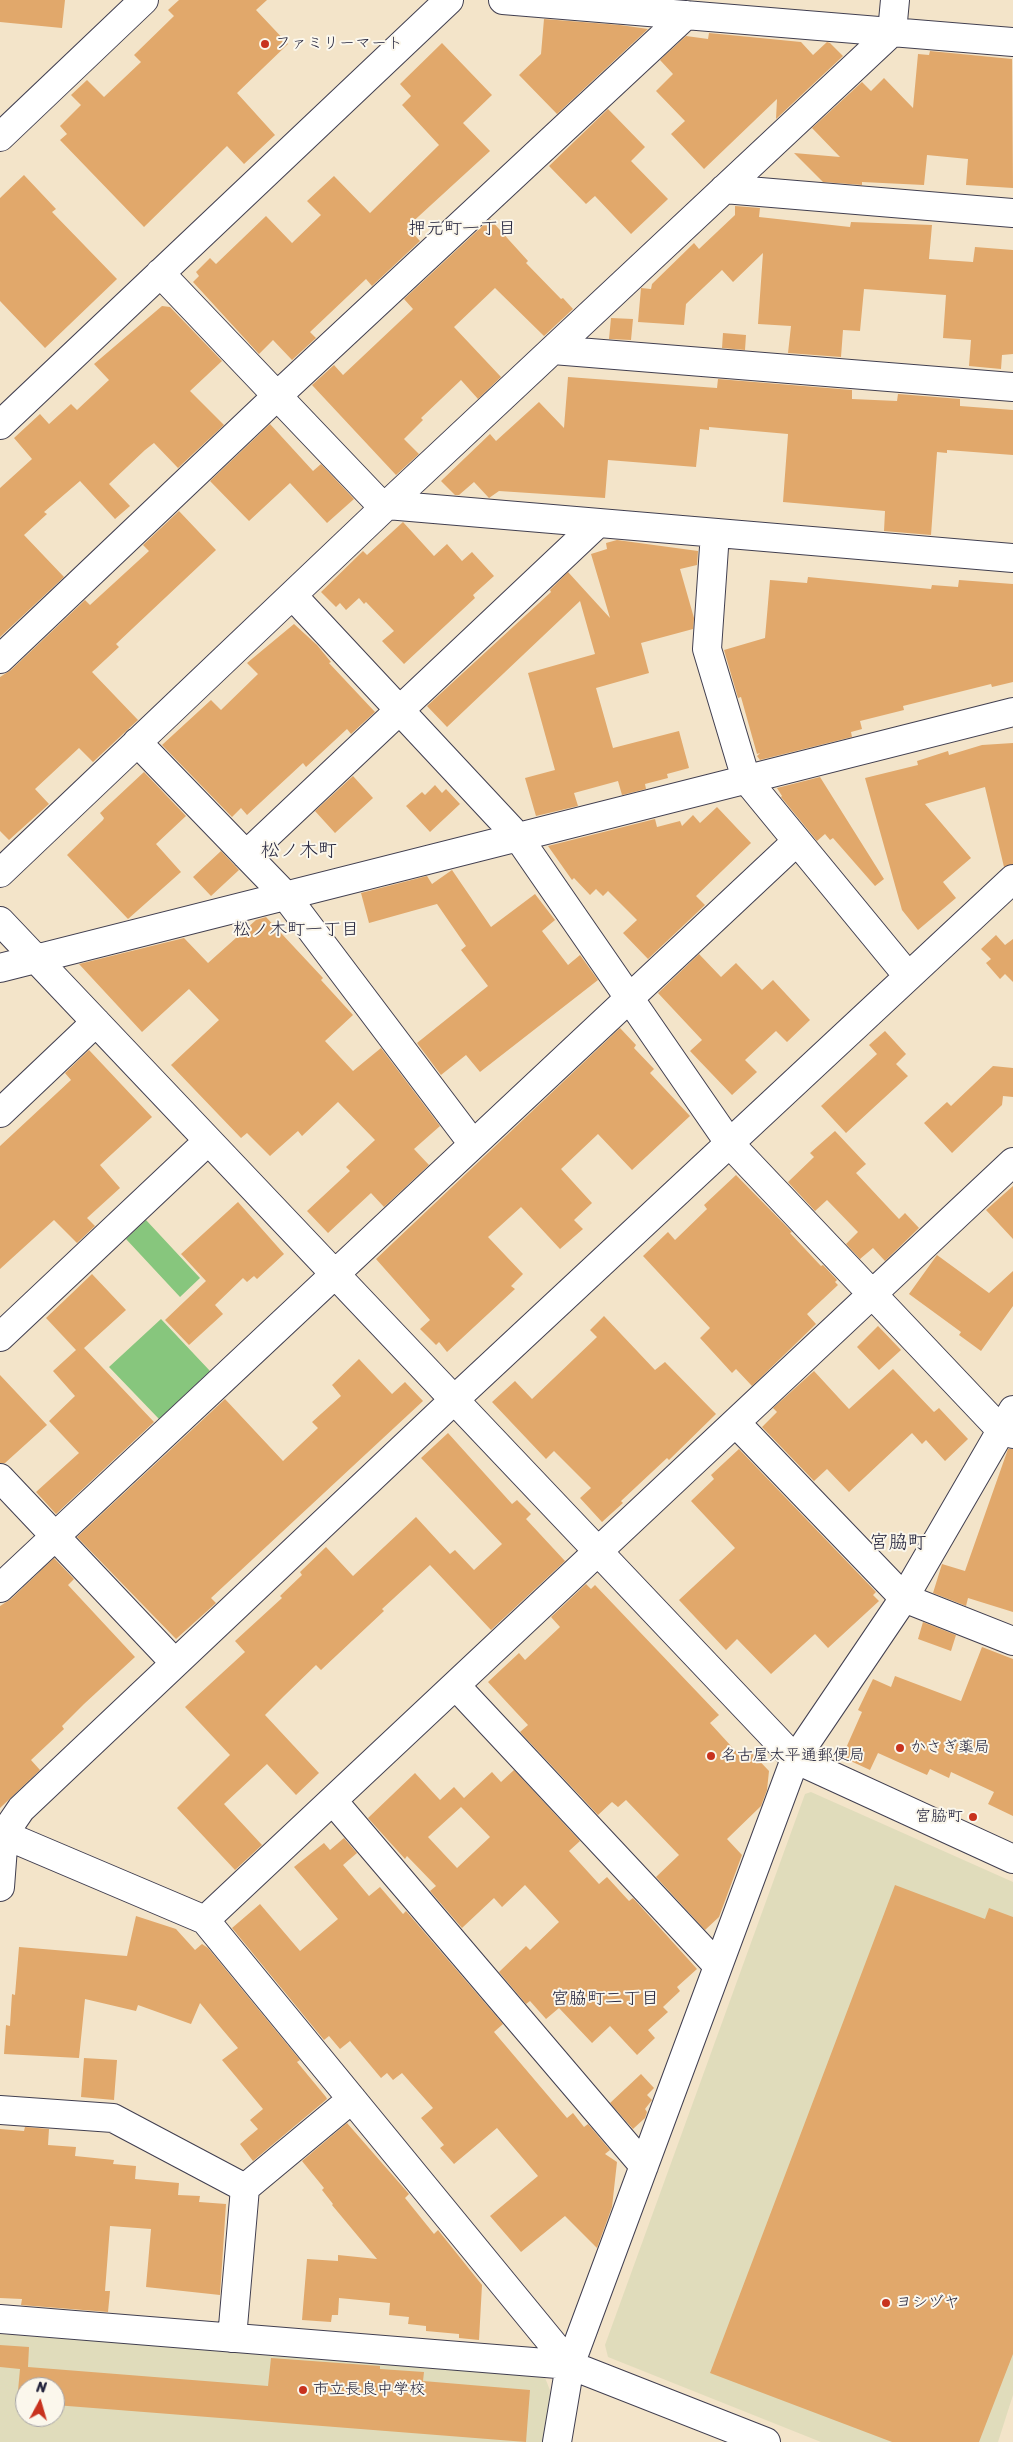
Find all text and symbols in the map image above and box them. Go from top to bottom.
place label: ファミリーマート [275,34,403,54]
marker: ファミリーマート [259,38,271,50]
district label: 押元町一丁目 [408,218,516,240]
district label: 松ノ木町 [261,840,337,862]
district label: 松ノ木町一丁目 [233,919,359,941]
district label: 宮脇町 [870,1532,926,1554]
place label: かさぎ薬局 [910,1738,990,1758]
marker: かさぎ薬局 [894,1742,906,1754]
place label: 名古屋太平通郵便局 [721,1746,865,1766]
marker: 名古屋太平通郵便局 [705,1750,717,1762]
place label: 宮脇町 [915,1807,963,1827]
marker: 宮脇町 [967,1811,979,1823]
district label: 宮脇町二丁目 [551,1988,659,2010]
place label: ヨシヅヤ [896,2293,960,2313]
marker: ヨシヅヤ [880,2297,892,2309]
text: N [35,2375,48,2401]
north arrow [15,2377,65,2427]
place label: 市立長良中学校 [313,2380,425,2400]
marker: 市立長良中学校 [297,2384,309,2396]

